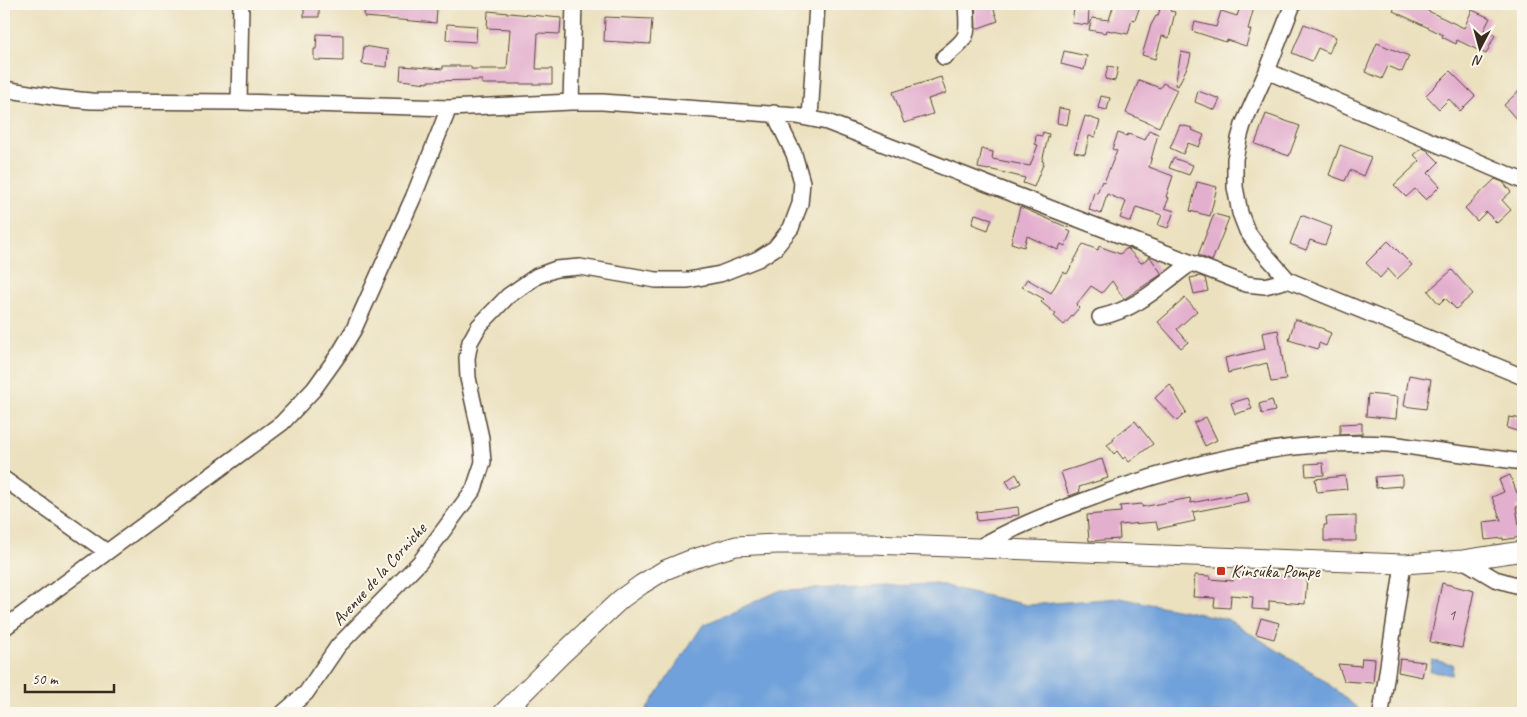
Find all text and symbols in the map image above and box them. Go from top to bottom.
north arrow [1454,22,1504,72]
text: N [1471,51,1484,69]
street label: Avenue de la Corniche [327,517,432,630]
place label: Kinsuka Pompe [1231,560,1321,582]
marker: Kinsuka Pompe [1215,565,1227,577]
house number: 1 [1449,606,1457,625]
scale bar [25,662,114,694]
text: 50 m [32,670,59,689]

